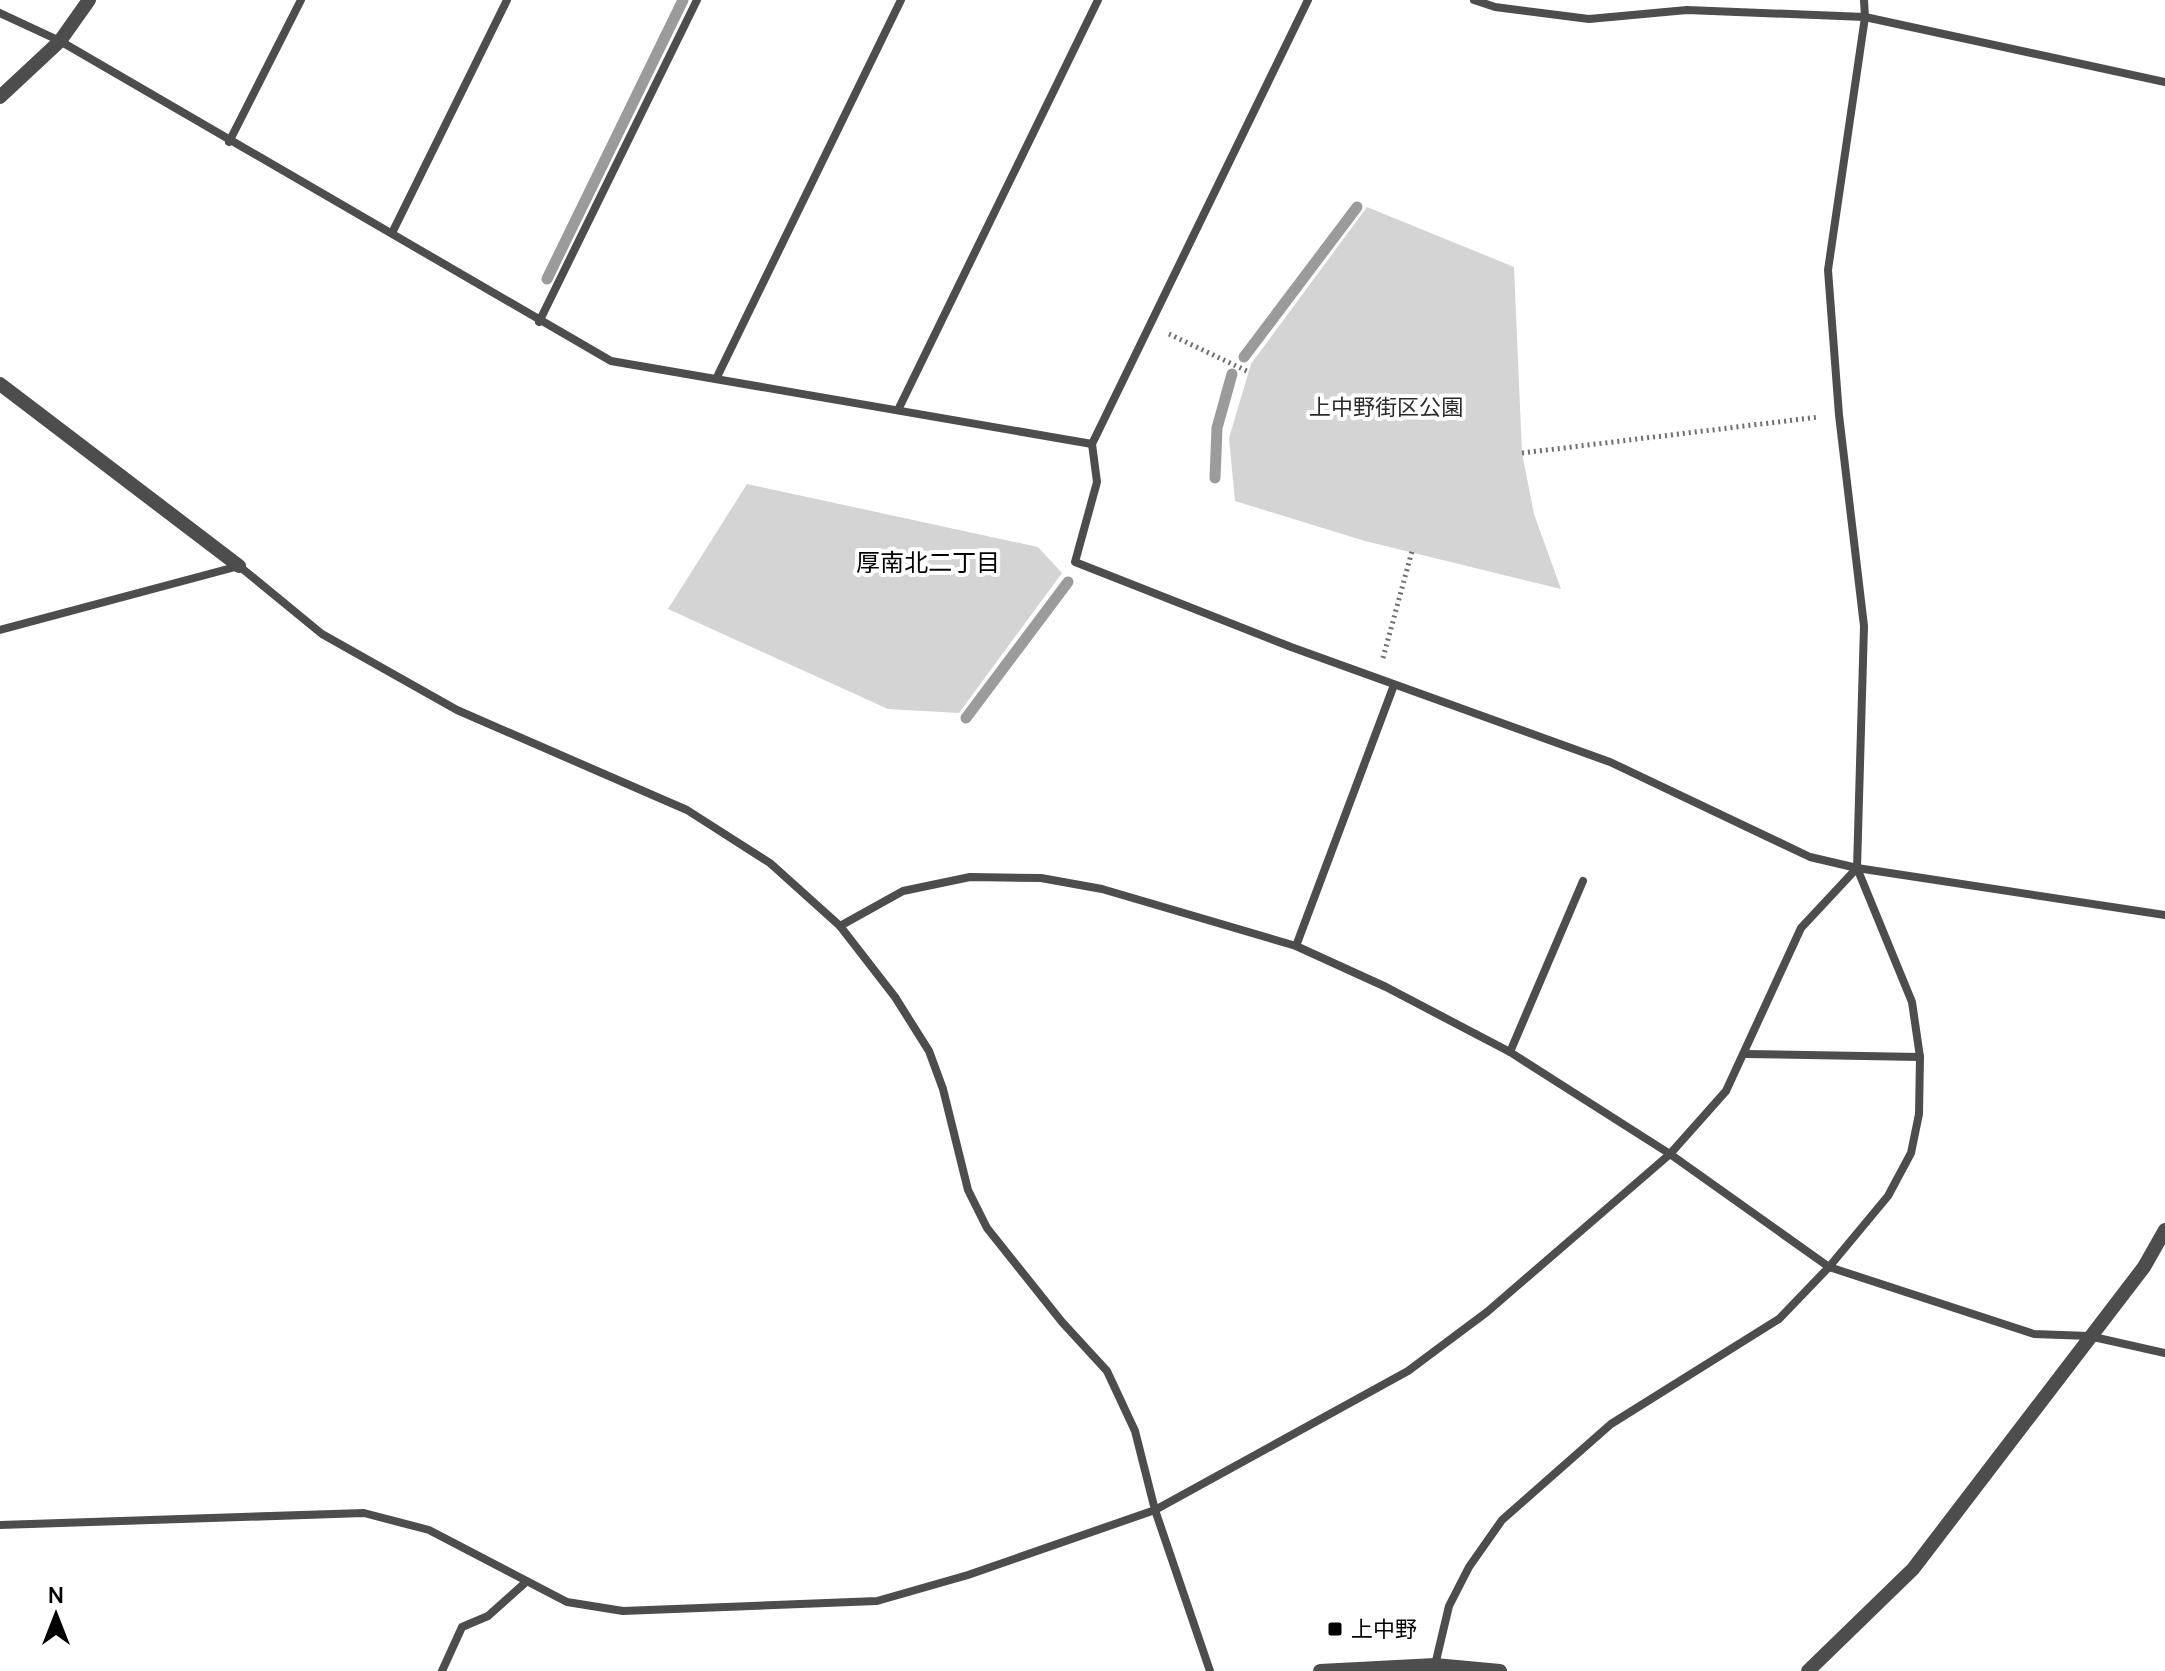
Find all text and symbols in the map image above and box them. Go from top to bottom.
park label: 上中野街区公園 [1309,392,1463,422]
district label: 厚南北二丁目 [856,545,1000,578]
north arrow [16,1575,96,1655]
text: N [48,1580,64,1610]
place label: 上中野 [1351,1614,1417,1644]
marker: 上中野 [1326,1620,1344,1638]

